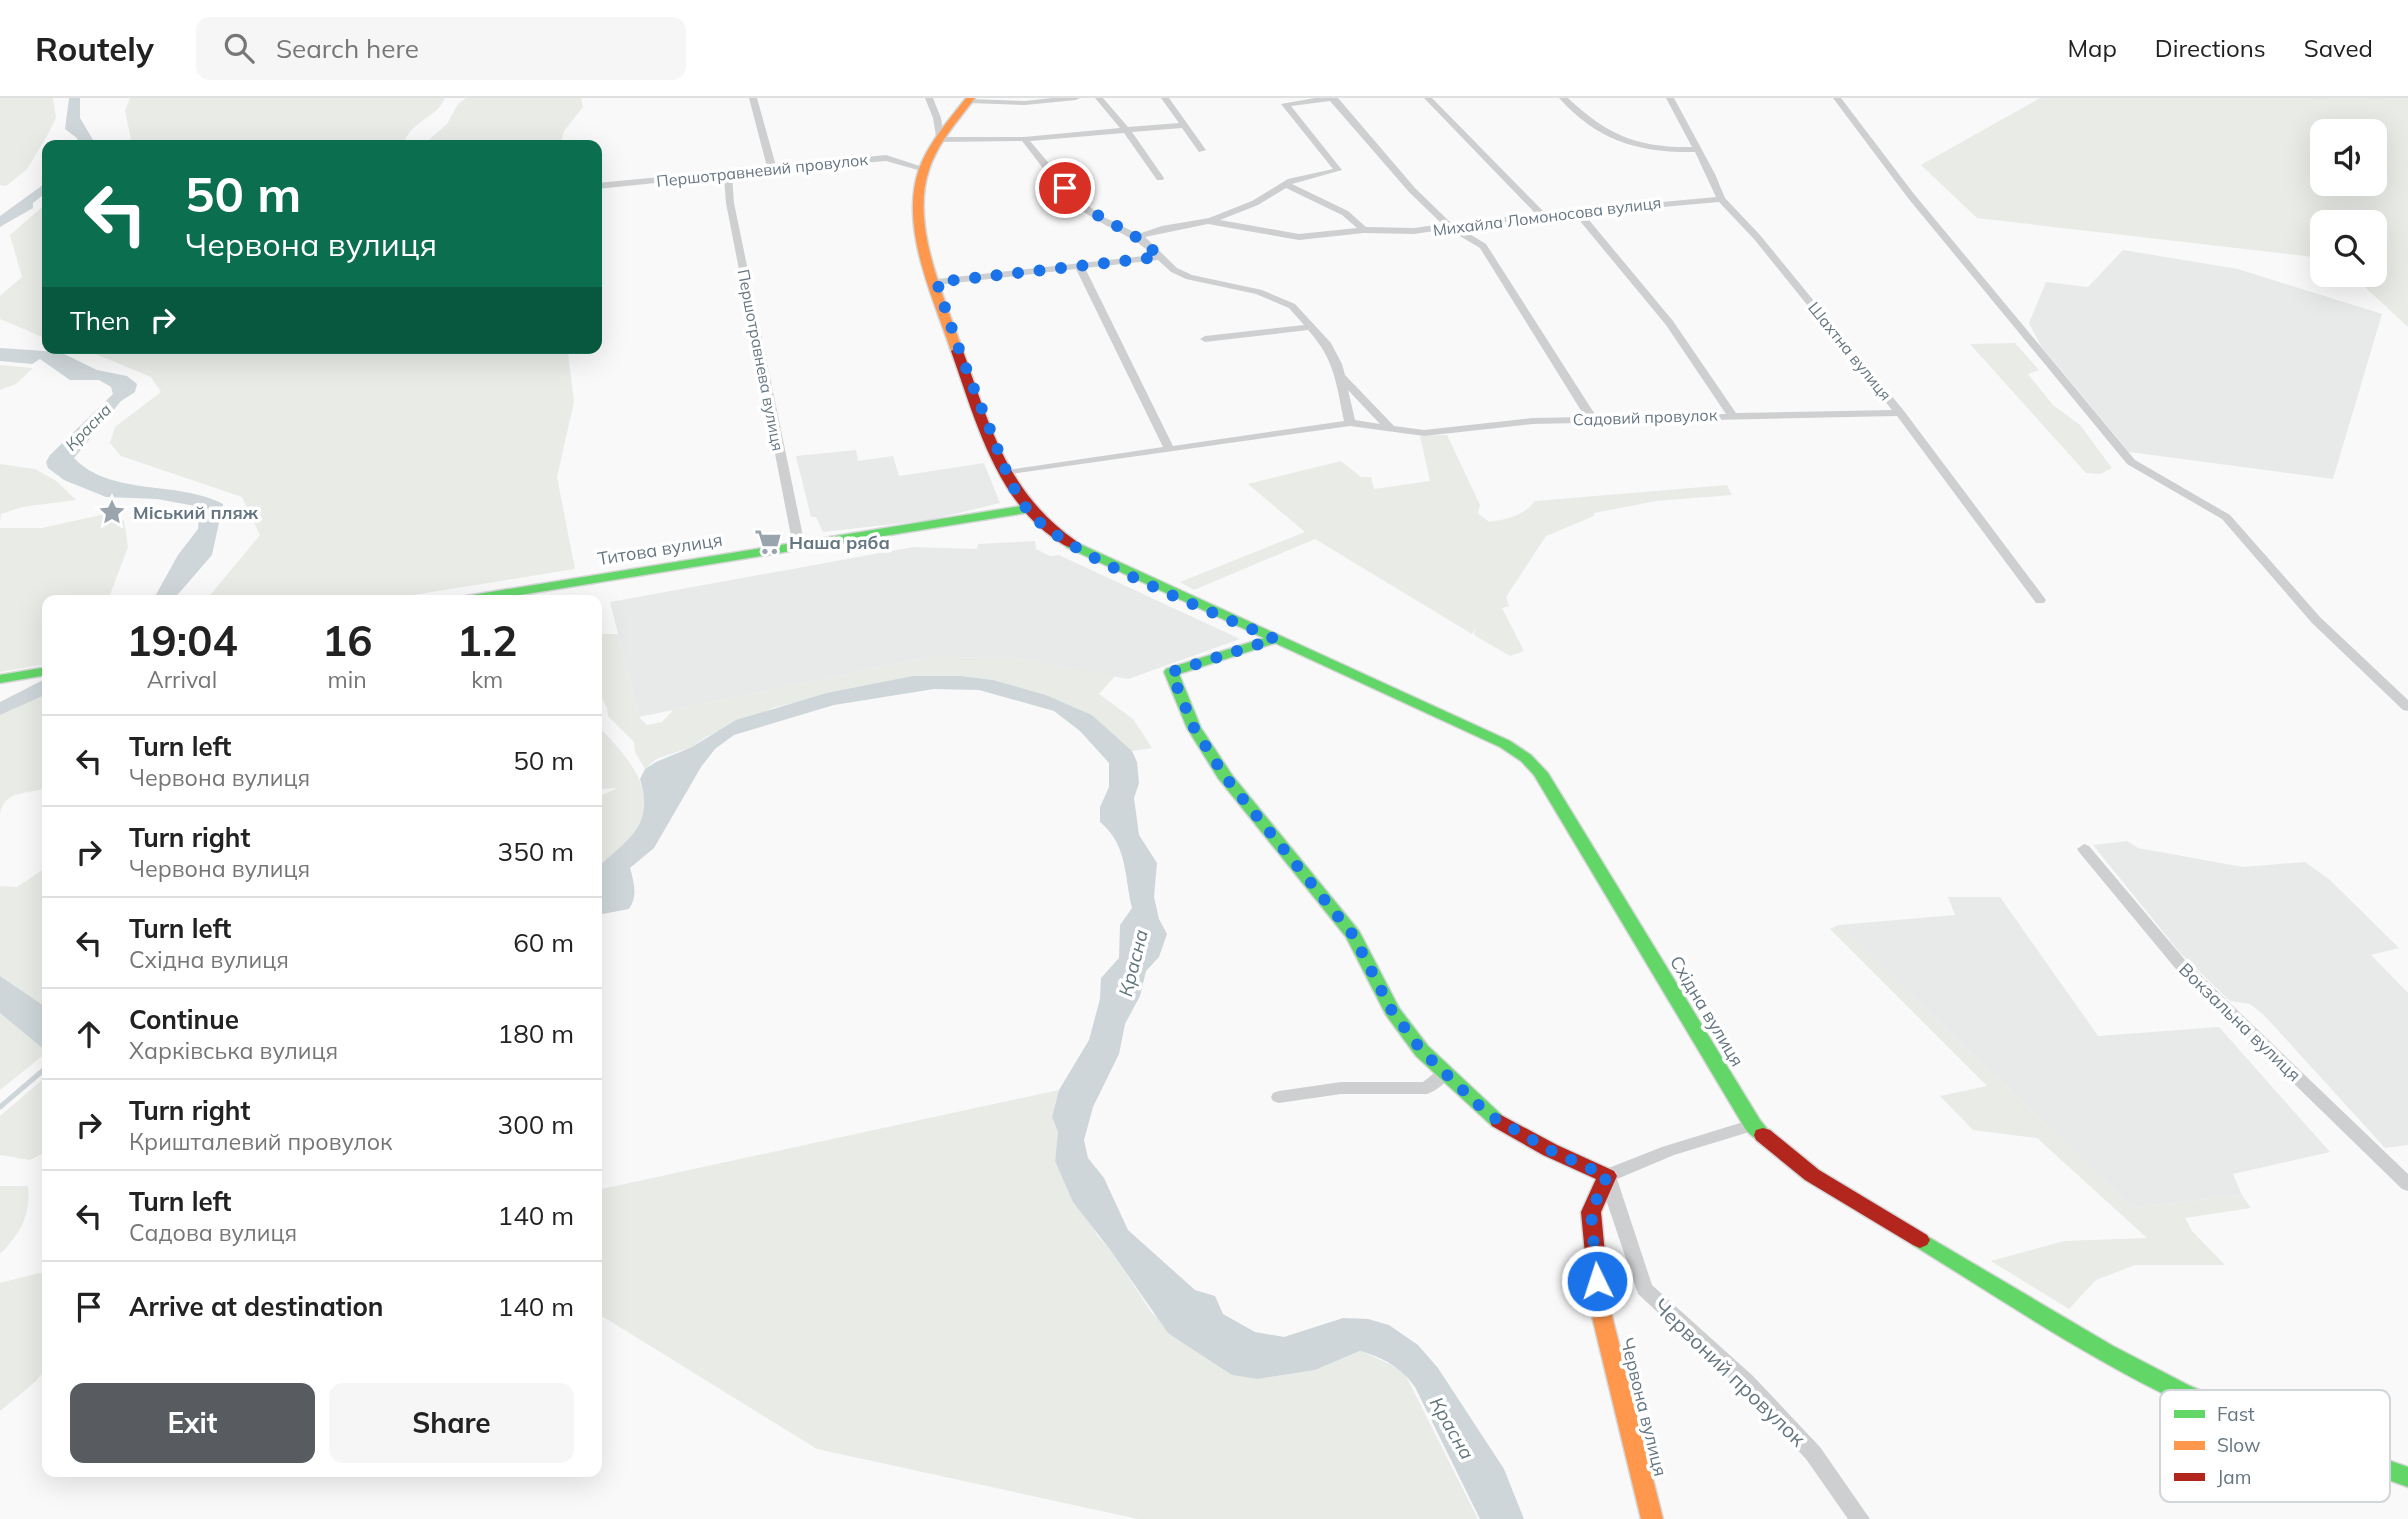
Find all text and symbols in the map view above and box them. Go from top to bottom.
search box [196,17,686,80]
text: Routely [35,28,154,69]
icon: search [220,29,258,67]
text: Search here [276,32,419,65]
text: Map [2067,33,2117,63]
text: Directions [2155,33,2266,63]
text: Saved [2304,33,2373,63]
map controls [2310,119,2387,287]
button: sound [2310,119,2387,196]
street label: Першотравневий провулок [655,149,869,191]
pin [1035,158,1095,218]
text: 50 m [185,163,301,224]
icon: left [70,168,161,259]
icon: arrive [1046,169,1084,207]
street label: Михайла Ломоносова вулиця [1432,192,1662,240]
button: search [2310,210,2387,287]
text: Червона вулиця [185,224,437,264]
street label: Першотравнева вулиця [734,267,788,453]
street label: Шахтна вулиця [1804,298,1896,404]
icon: right [144,301,182,339]
text: Then [70,304,130,337]
water label: Красна [61,399,115,455]
street label: Садовий провулок [1572,404,1718,430]
place icon: Міський пляж [97,497,127,527]
place label: Міський пляж [133,501,259,524]
supermarket icon: Наша ряба [753,527,783,557]
street label: Титова вулиця [596,528,724,570]
place label: Наша ряба [789,531,890,554]
text: 19:04 [126,614,238,667]
text: 16 [322,614,372,667]
text: 1.2 [457,614,518,667]
text: Arrival [147,665,217,694]
text: min [328,665,367,694]
text: km [471,665,503,694]
text: Turn left [129,730,231,763]
icon: left [70,742,108,780]
text: 50 m [513,744,574,777]
text: Червона вулиця [129,763,310,792]
text: Turn right [129,821,250,854]
icon: right [70,833,108,871]
text: 350 m [498,835,574,868]
text: Червона вулиця [129,854,310,883]
text: Turn left [129,912,231,945]
icon: left [70,924,108,962]
text: 60 m [513,926,574,959]
water label: Красна [1113,927,1153,999]
text: Східна вулиця [129,945,289,974]
street label: Східна вулиця [1665,951,1749,1071]
street label: Вокзальна вулиця [2174,958,2306,1086]
text: Continue [129,1003,239,1036]
icon: ahead [70,1015,108,1053]
text: 180 m [498,1017,574,1050]
text: Харківська вулиця [129,1036,338,1065]
text: Turn right [129,1094,250,1127]
icon: right [70,1106,108,1144]
text: 300 m [498,1108,574,1141]
text: Кришталевий провулок [129,1127,392,1156]
text: Turn left [129,1185,231,1218]
icon: left [70,1197,108,1235]
text: 140 m [498,1199,574,1232]
text: Садова вулиця [129,1218,297,1247]
position arrow [1560,1244,1634,1318]
icon: arrive [70,1288,108,1326]
text: Arrive at destination [129,1290,384,1323]
text: 140 m [498,1290,574,1323]
street label: Червоний провулок [1648,1293,1812,1452]
street label: Червона вулиця [1616,1335,1672,1479]
button: Exit [70,1383,315,1463]
button: Share [329,1383,574,1463]
legend [2160,1390,2390,1502]
water label: Красна [1425,1392,1479,1464]
text: Fast [2217,1402,2255,1426]
text: Slow [2217,1433,2261,1457]
text: Jam [2217,1465,2251,1489]

